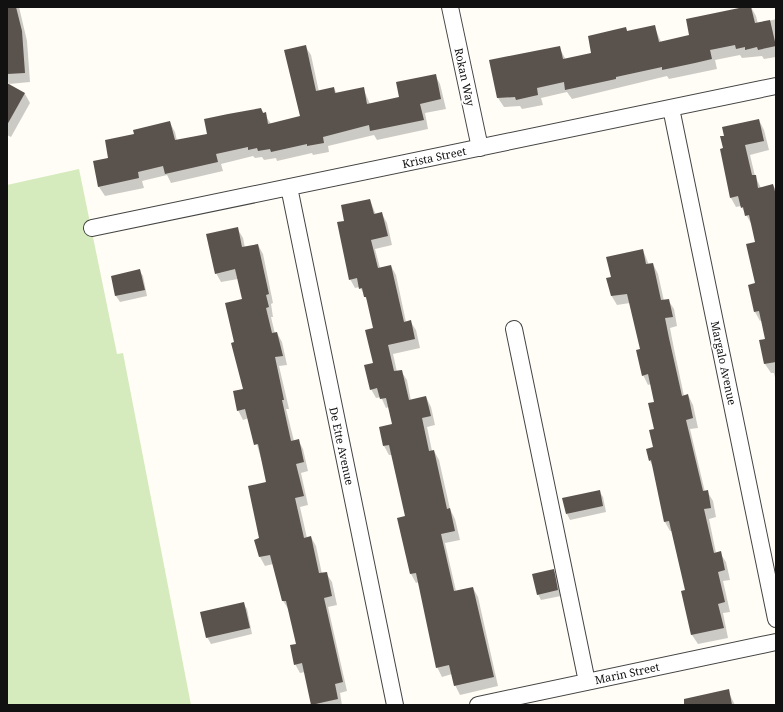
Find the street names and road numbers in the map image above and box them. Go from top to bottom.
street label: Rokan Way [452,47,479,108]
street label: Krista Street [401,143,467,171]
street label: Margalo Avenue [708,320,740,407]
street label: De Ette Avenue [326,406,358,486]
street label: Marin Street [593,659,661,687]

